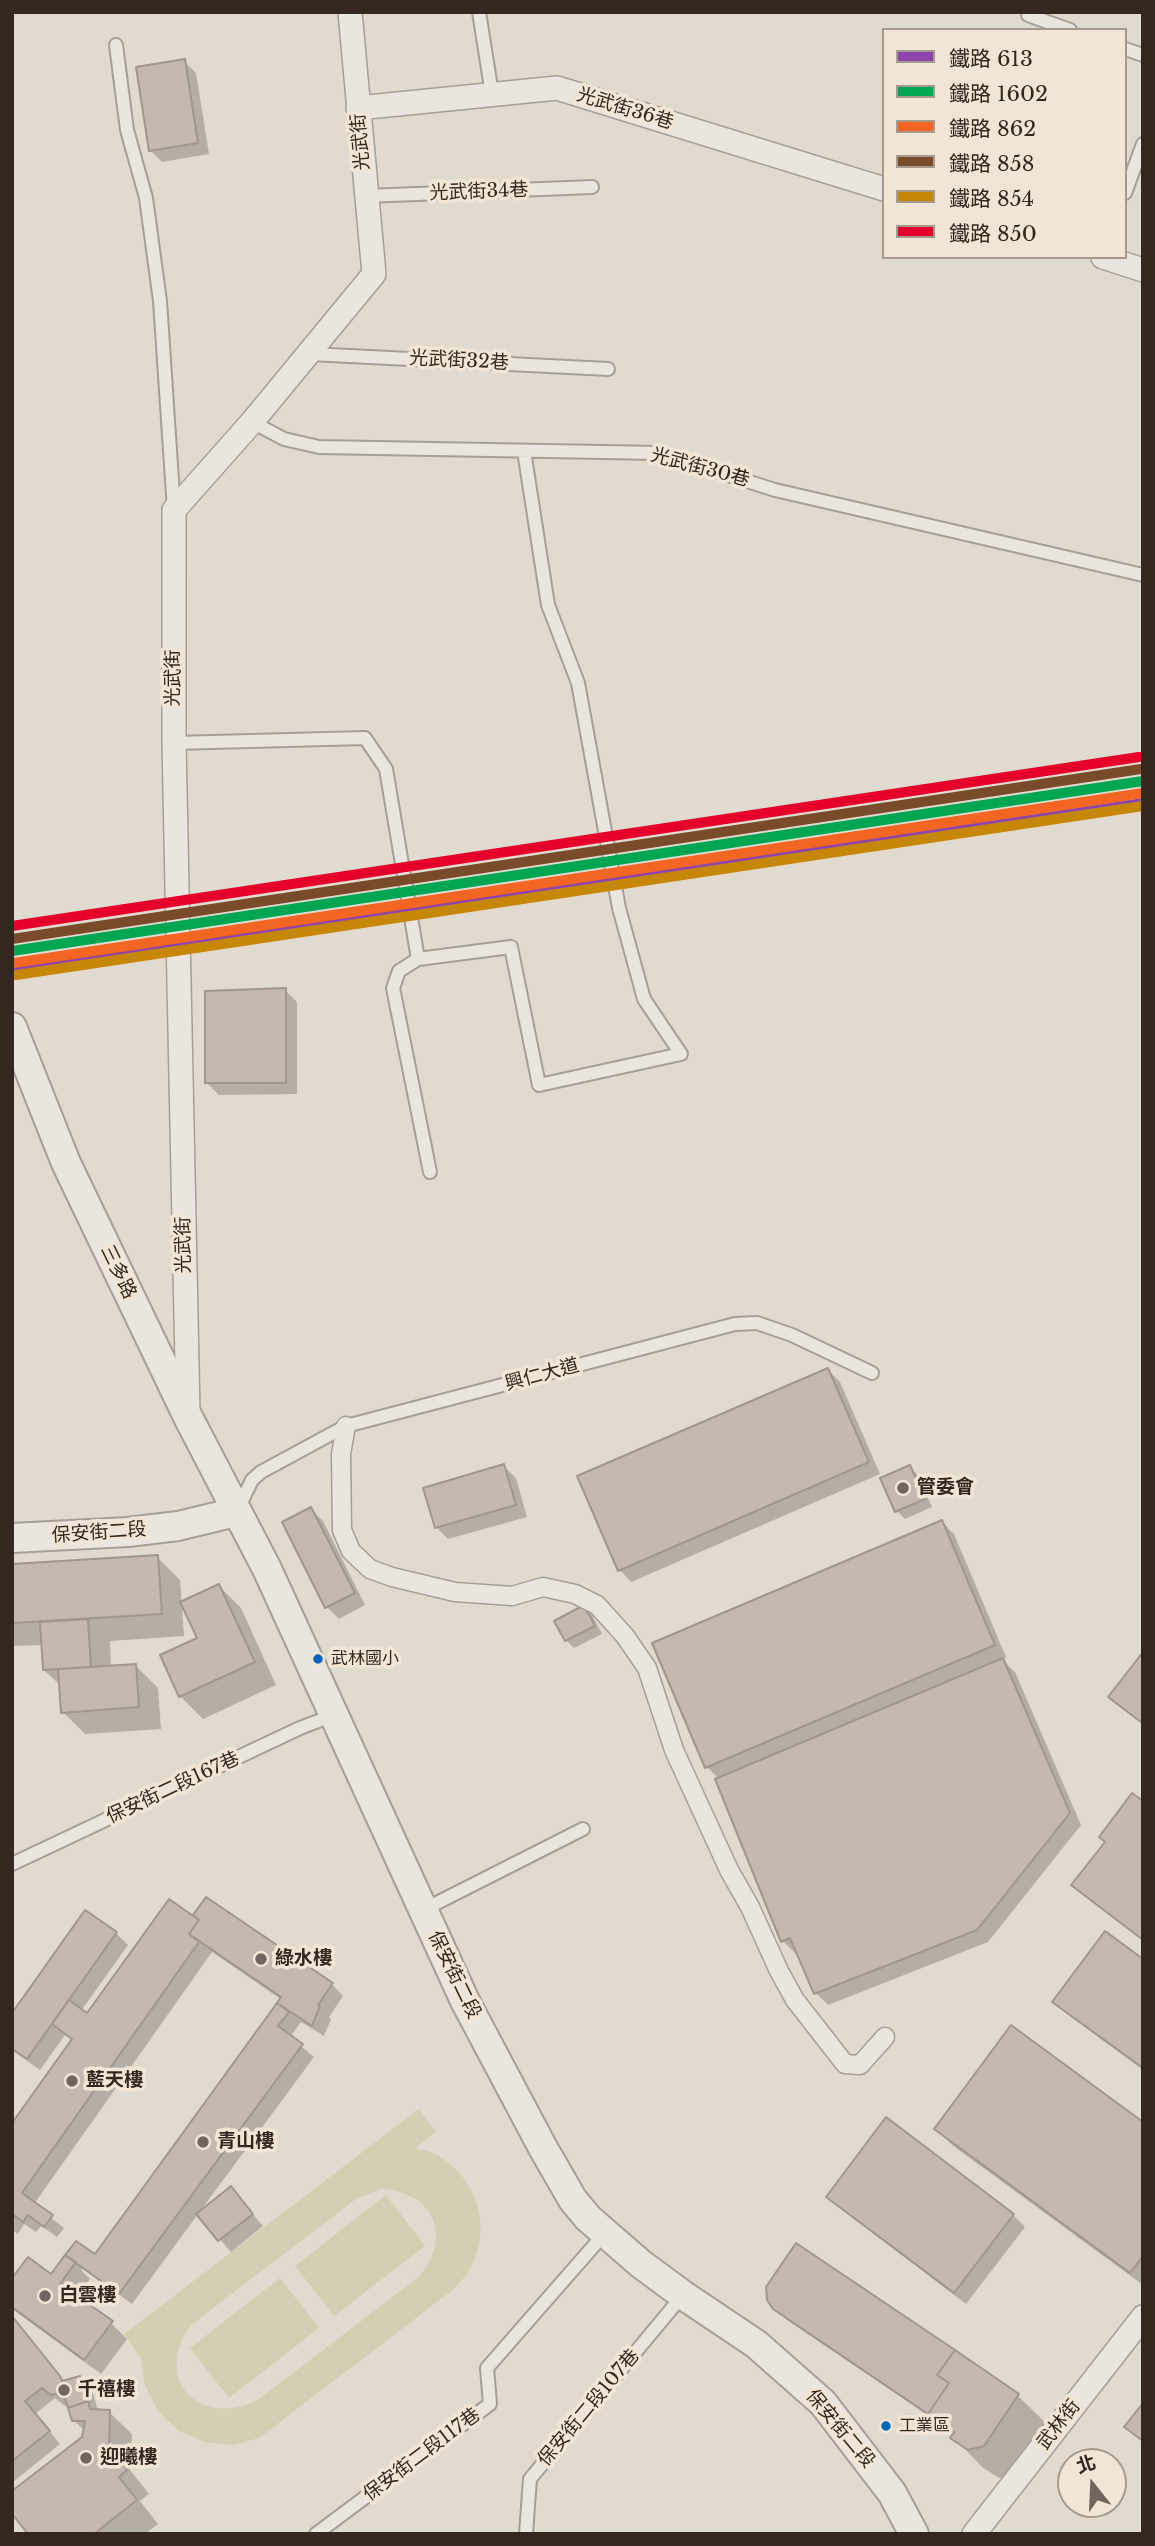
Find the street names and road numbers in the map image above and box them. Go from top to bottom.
street label: 光武街36巷 [574,83,676,135]
street label: 光武街 [347,113,375,171]
street label: 光武街34巷 [429,179,529,205]
street label: 光武街32巷 [409,347,509,375]
street label: 光武街30巷 [648,444,752,492]
street label: 光武街 [163,650,185,706]
street label: 光武街 [172,1216,196,1274]
street label: 三多路 [95,1241,141,1303]
street label: 興仁大道 [502,1354,582,1396]
street label: 保安街二段 [51,1518,147,1548]
street label: 保安街二段167巷 [103,1747,243,1829]
street label: 保安街二段 [423,1927,485,2023]
street label: 保安街二段107巷 [533,2345,645,2471]
street label: 保安街二段 [801,2385,879,2473]
street label: 武林街 [1032,2396,1086,2454]
street label: 保安街二段117巷 [359,2404,485,2506]

